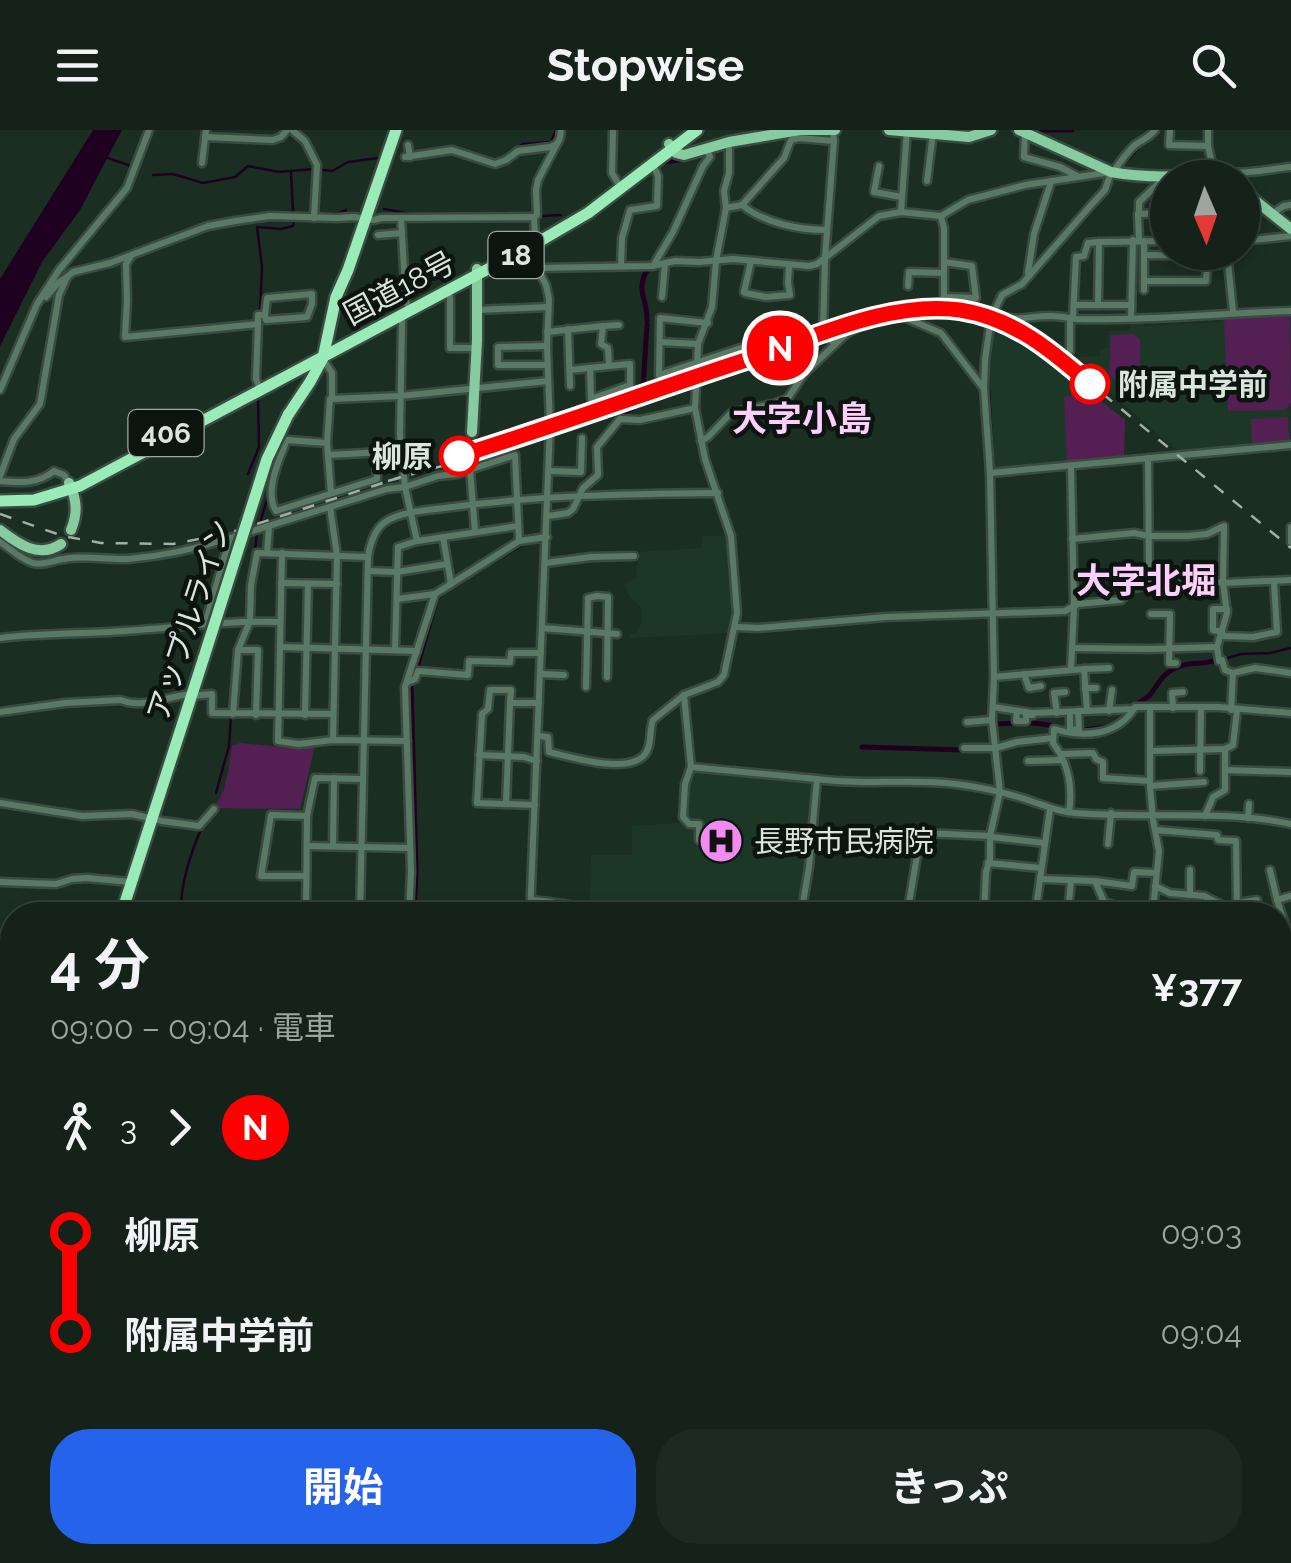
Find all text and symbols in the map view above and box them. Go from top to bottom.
icon: menu [50,38,105,93]
icon: search [1186,38,1241,93]
text: Stopwise [547,39,744,92]
north arrow [1150,160,1260,270]
map controls [1150,160,1260,270]
road number: 18 [488,232,544,278]
street label: 国道18号 [338,244,460,332]
line badge: N [748,316,812,380]
text: N [767,328,793,369]
marker: 附属中学前 [1071,365,1109,403]
place label: 附属中学前 [1118,367,1268,402]
district label: 大字小島 [732,398,872,439]
road number: 406 [128,410,204,456]
marker: 柳原 [440,437,478,475]
place label: 柳原 [372,439,432,474]
street label: アップルライン [140,515,238,725]
district label: 大字北堀 [1076,560,1216,601]
hospital icon: 長野市民病院 [698,818,744,864]
place label: 長野市民病院 [754,824,934,859]
text: 4 分 [50,932,150,997]
text: ¥377 [1151,965,1242,1010]
text: 09:00 – 09:04 · 電車 [50,1009,336,1046]
icon: walk [50,1100,105,1155]
icon: forward [152,1100,207,1155]
text: N [242,1107,269,1148]
text: 3 [120,1109,137,1146]
text: 柳原 [124,1213,200,1258]
text: 09:03 [1161,1214,1242,1251]
text: 附属中学前 [124,1313,314,1358]
text: 09:04 [1161,1314,1242,1351]
button: 開始 [50,1429,636,1544]
button: きっぷ [656,1429,1242,1544]

